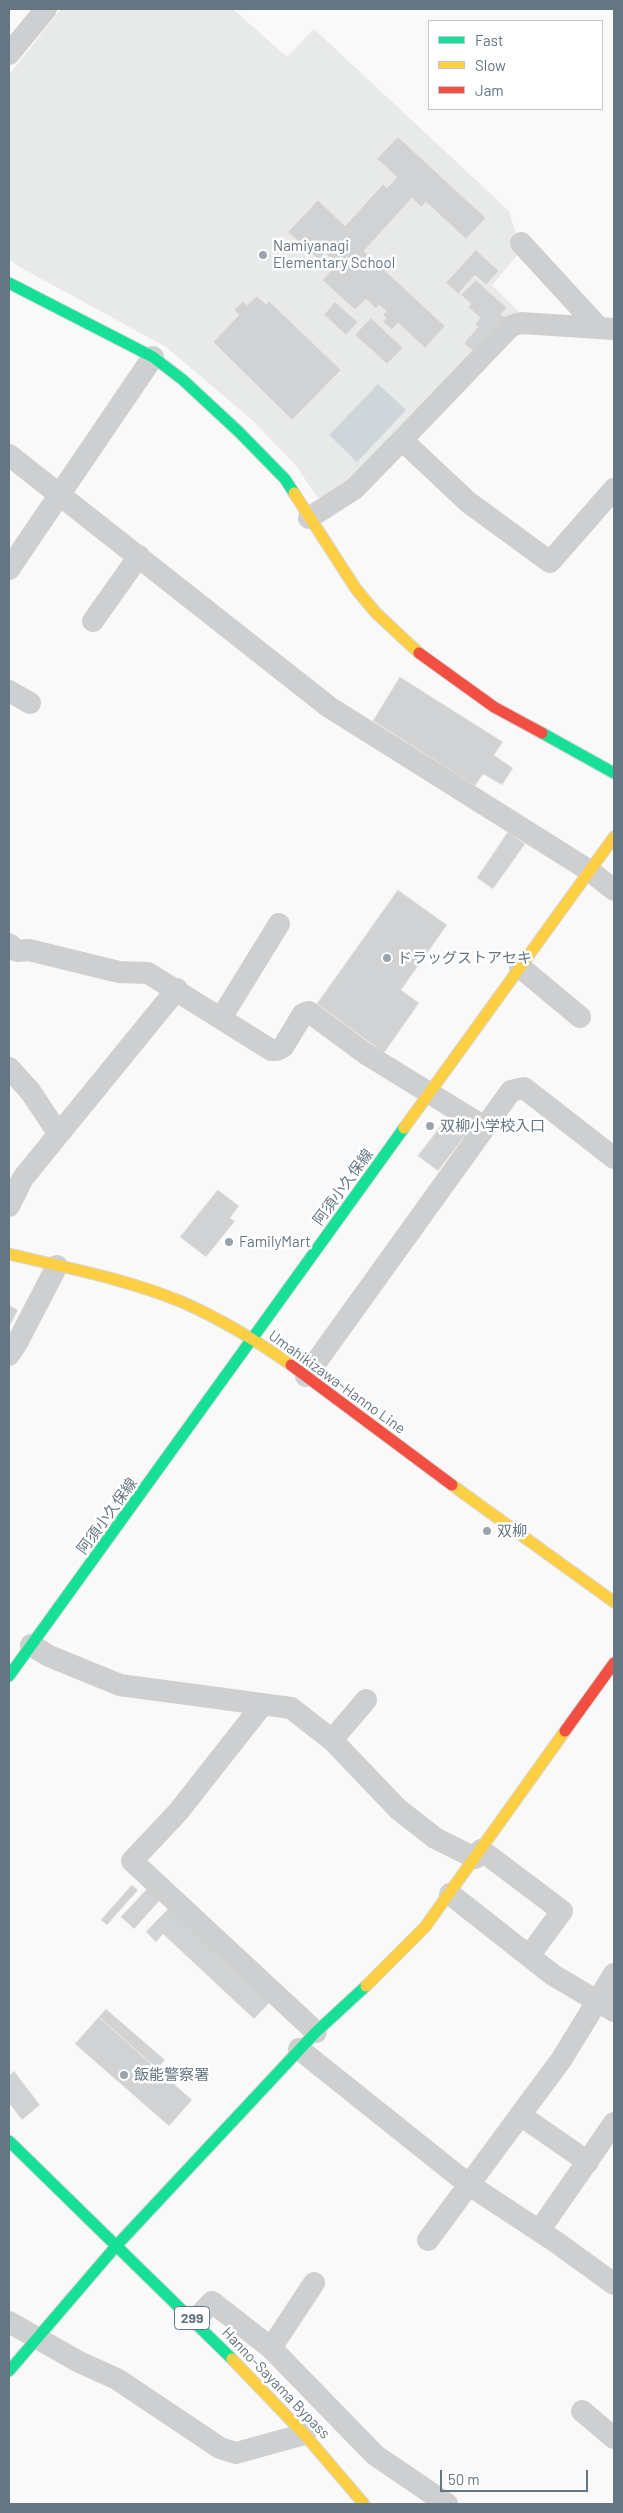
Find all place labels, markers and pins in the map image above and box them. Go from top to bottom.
place label: Namiyanagi Elementary School [273,237,395,272]
marker: Namiyanagi Elementary School [257,249,269,261]
place label: ドラッグストアセキ [397,949,532,967]
marker: ドラッグストアセキ [381,952,393,964]
place label: 双柳小学校入口 [440,1117,545,1135]
marker: 双柳小学校入口 [424,1120,436,1132]
place label: FamilyMart [239,1233,311,1251]
marker: FamilyMart [223,1236,235,1248]
place label: 双柳 [497,1522,527,1540]
marker: 双柳 [481,1525,493,1537]
place label: 飯能警察署 [134,2066,209,2084]
marker: 飯能警察署 [118,2069,130,2081]

